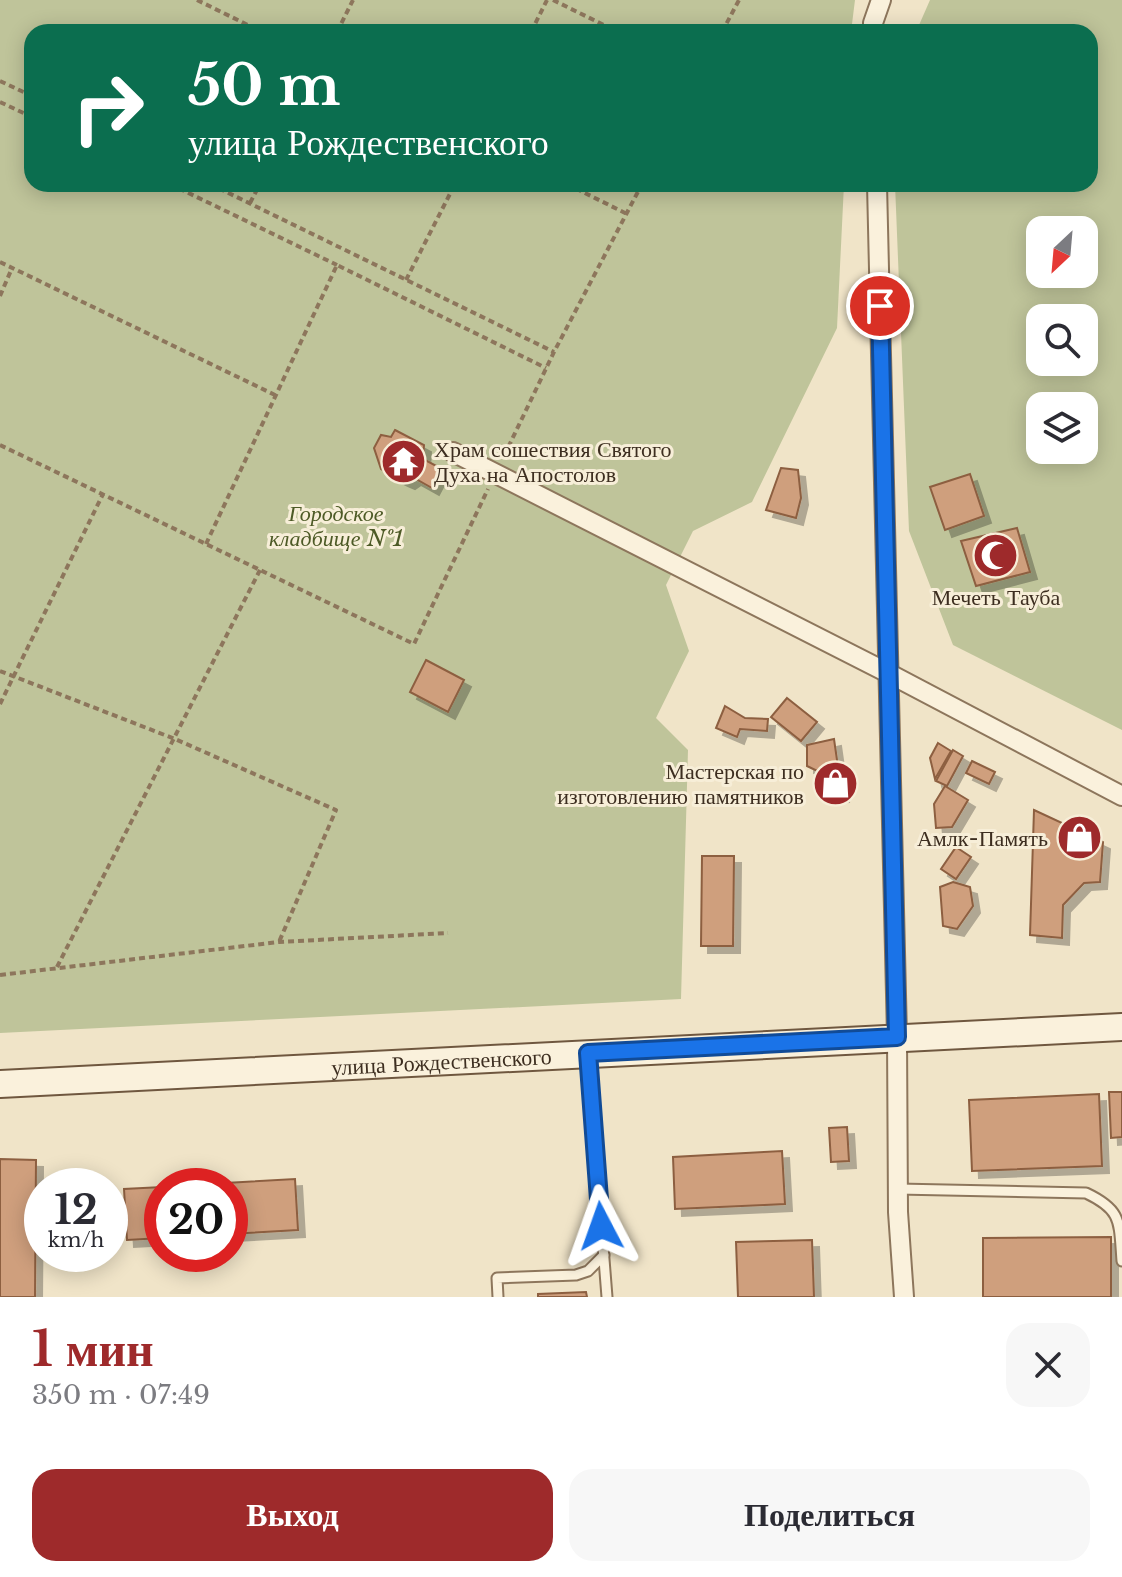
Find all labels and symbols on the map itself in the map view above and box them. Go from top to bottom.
north arrow [1026,216,1098,288]
pin [846,272,914,340]
place label: Храм сошествия Святого Духа на Апостолов [434,436,672,488]
temple icon: Храм сошествия Святого Духа на Апостолов [379,438,427,486]
park label: Городское кладбище №1 [269,500,403,552]
mosque icon: Мечеть Тауба [972,532,1020,580]
place label: Мечеть Тауба [932,584,1060,611]
place label: Мастерская по изготовлению памятников [557,758,804,810]
shop icon: Мастерская по изготовлению памятников [811,760,859,808]
shop icon: Амлк-Память [1055,814,1103,862]
place label: Амлк-Память [917,825,1048,852]
street label: улица Рождественского [331,1042,552,1081]
speed limit sign: 20 [144,1168,248,1272]
position arrow [559,1184,643,1268]

